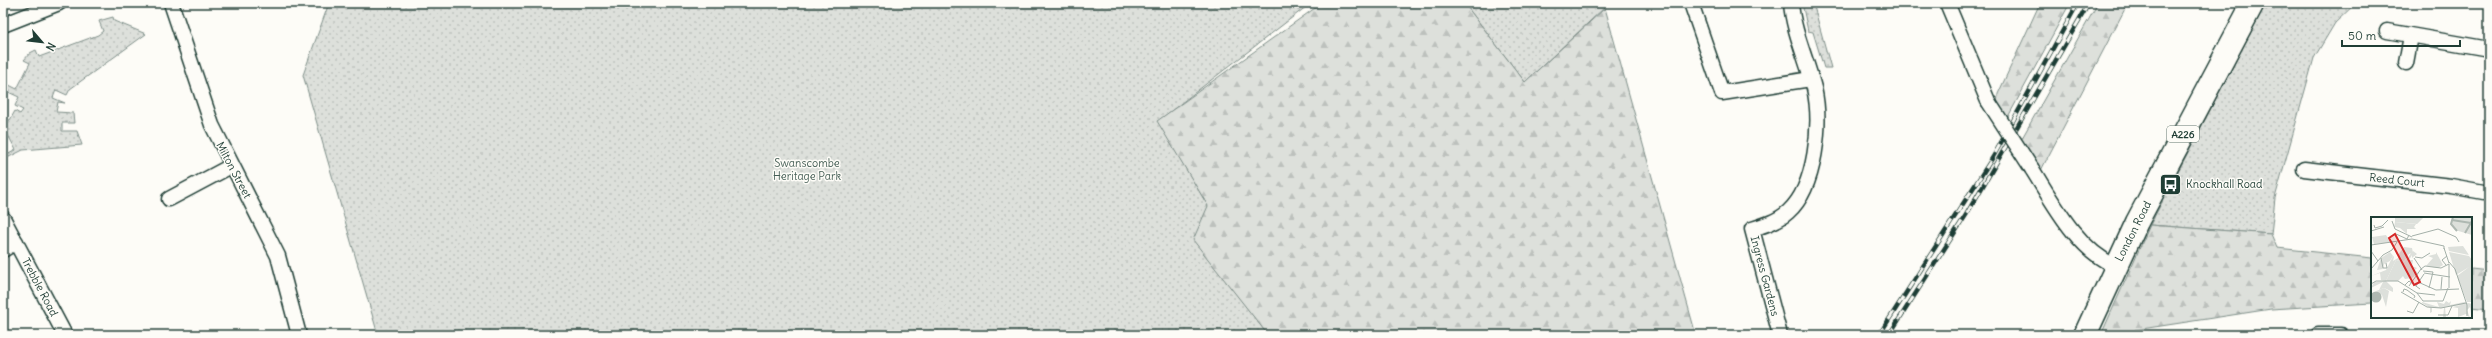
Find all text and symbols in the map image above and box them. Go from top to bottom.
north arrow [22,22,62,62]
scale bar [2342,22,2460,48]
text: 50 m [2348,28,2377,43]
text: N [43,40,59,53]
road number: A226 [2167,126,2199,142]
street label: Milton Street [213,139,255,201]
park label: Swanscombe Heritage Park [773,156,841,183]
street label: Reed Court [2369,170,2426,190]
bus stop icon: Knockhall Road [2158,171,2184,197]
place label: Knockhall Road [2186,177,2263,191]
street label: London Road [2112,198,2154,264]
inset map [2371,217,2472,318]
street label: Ingress Gardens [1748,234,1782,318]
street label: Trebble Road [19,255,61,319]

